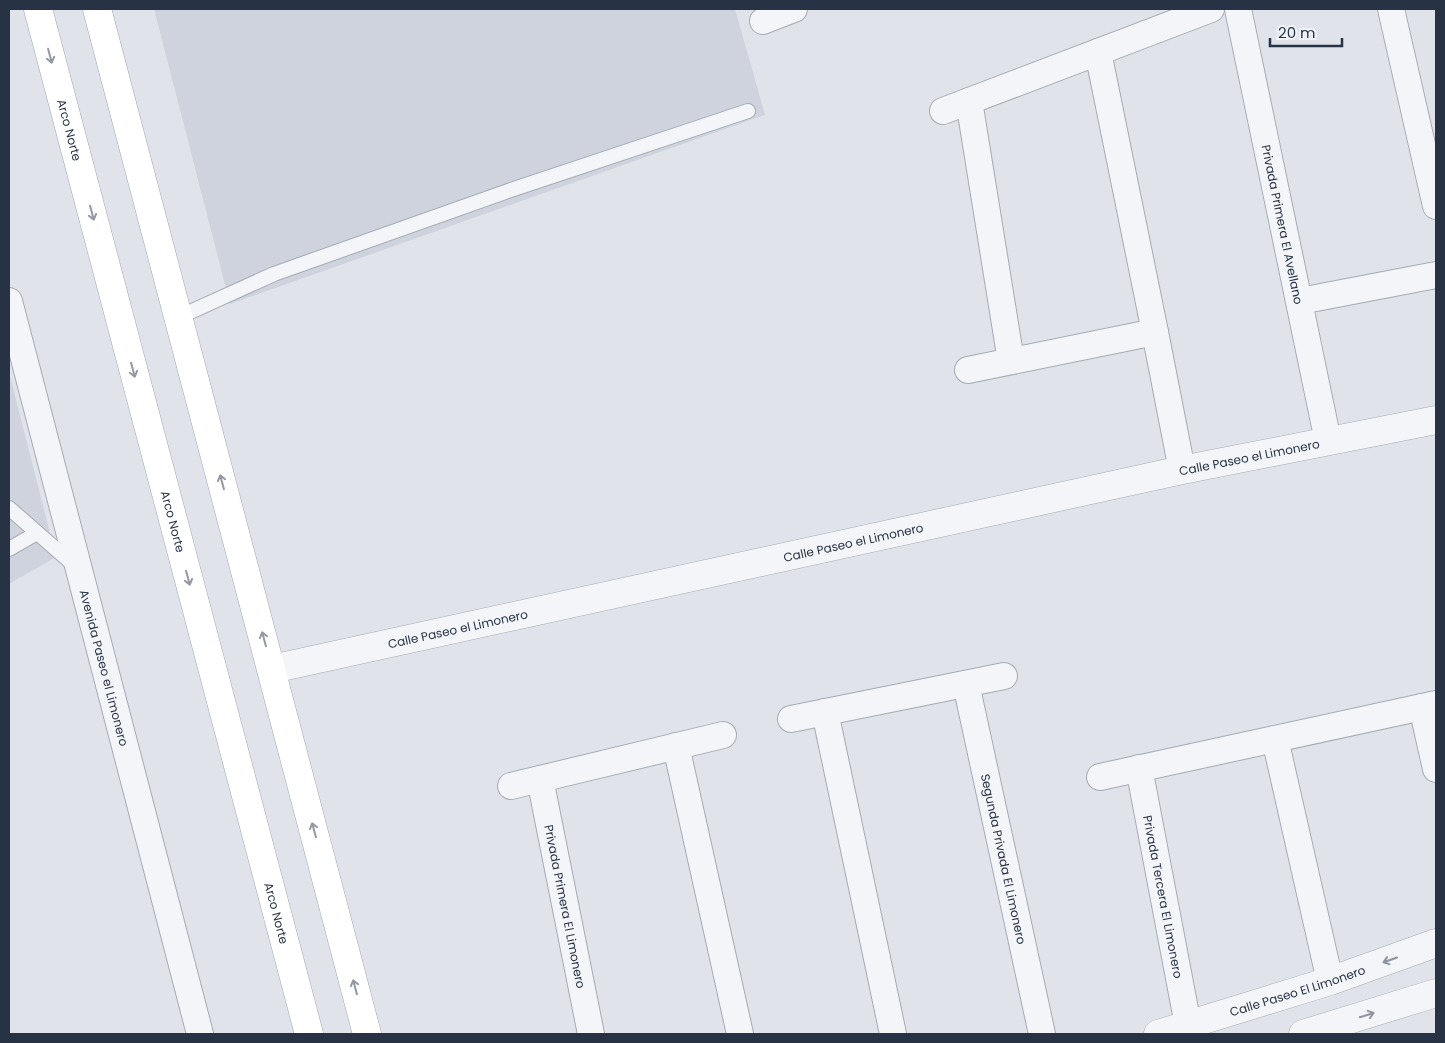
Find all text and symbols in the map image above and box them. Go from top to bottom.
scale bar [1270,15,1342,47]
text: 20 m [1278,22,1316,43]
one-way arrow [46,47,55,63]
street label: Arco Norte [54,97,86,163]
street label: Privada Primera El Avellano [1258,143,1308,306]
one-way arrow [87,205,97,221]
one-way arrow [129,362,138,378]
street label: Calle Paseo el Limonero [1178,435,1321,479]
one-way arrow [217,474,227,490]
street label: Arco Norte [157,489,190,554]
street label: Calle Paseo el Limonero [782,518,925,565]
one-way arrow [184,569,193,585]
street label: Avenida Paseo el Limonero [76,588,133,748]
street label: Calle Paseo el Limonero [386,605,529,652]
one-way arrow [259,631,268,647]
street label: Segunda Privada El Limonero [977,772,1031,946]
street label: Privada Tercera El Limonero [1140,814,1187,980]
one-way arrow [309,822,318,838]
street label: Privada Primera El Limonero [541,823,590,990]
street label: Arco Norte [261,880,293,946]
one-way arrow [1382,955,1398,965]
street label: Calle Paseo El Limonero [1227,960,1368,1020]
one-way arrow [350,980,359,996]
one-way arrow [1358,1010,1374,1020]

